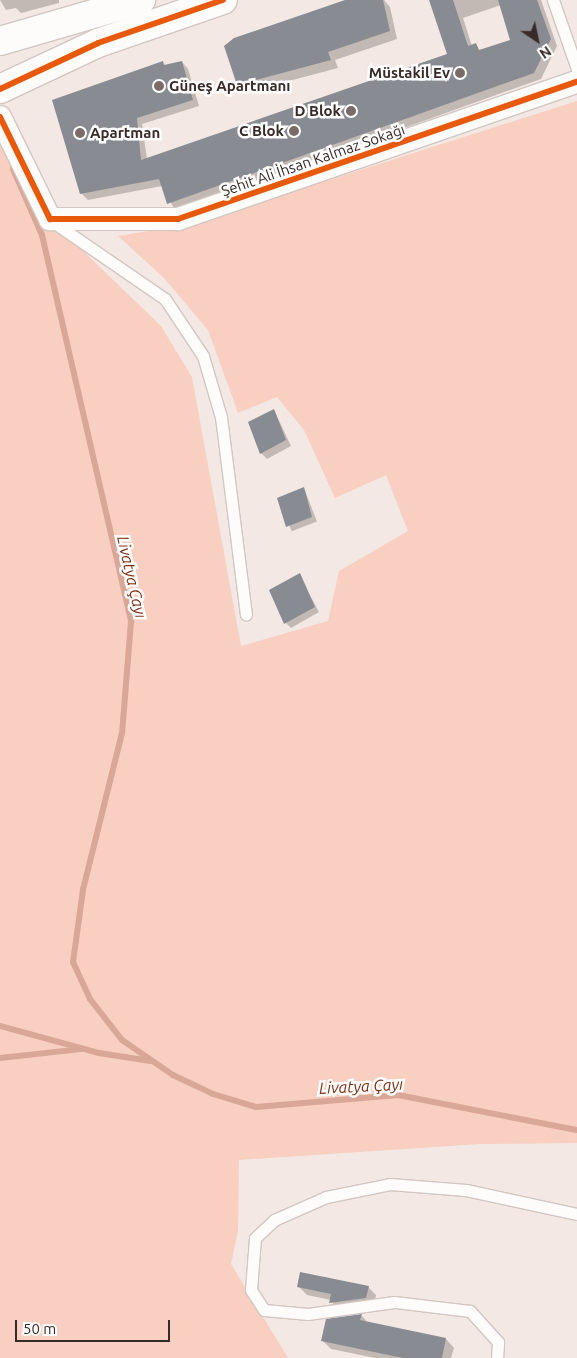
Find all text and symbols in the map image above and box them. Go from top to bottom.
north arrow [512,15,562,65]
text: N [537,43,554,62]
place label: Müstakil Ev [369,64,450,82]
marker: Müstakil Ev [454,67,466,79]
place label: Güneş Apartmanı [169,77,291,95]
marker: Güneş Apartmanı [153,80,165,92]
place label: D Blok [295,102,341,120]
marker: D Blok [345,105,357,117]
street label: Şehit Ali İhsan Kalmaz Sokağı [219,120,407,200]
place label: C Blok [239,122,284,140]
place label: Apartman [90,124,160,142]
marker: C Blok [288,125,300,137]
marker: Apartman [74,127,86,139]
water label: Livatya Çayı [113,534,151,620]
water label: Livatya Çayı [319,1074,403,1098]
scale bar [18,1310,172,1342]
text: 50 m [23,1320,56,1337]

